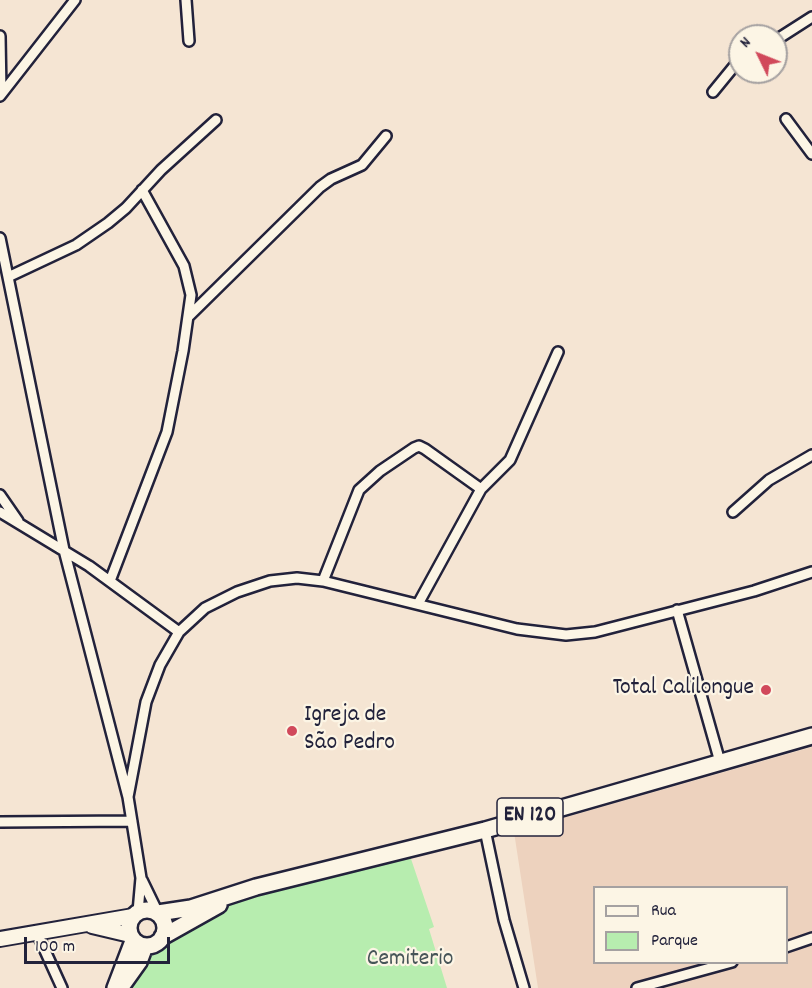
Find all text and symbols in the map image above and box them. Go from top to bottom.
north arrow [728,24,788,84]
text: N [735,32,757,53]
place label: Total Calilongue [612,676,754,704]
marker: Total Calilongue [759,683,773,697]
place label: Igreja de São Pedro [304,703,395,759]
marker: Igreja de São Pedro [285,724,299,738]
road number: EN 120 [497,798,563,836]
legend [593,886,788,964]
text: Rua [651,899,676,924]
scale bar [27,925,172,963]
text: Parque [651,929,698,954]
text: 100 m [35,935,75,960]
park label: Cemiterio [367,947,453,975]

